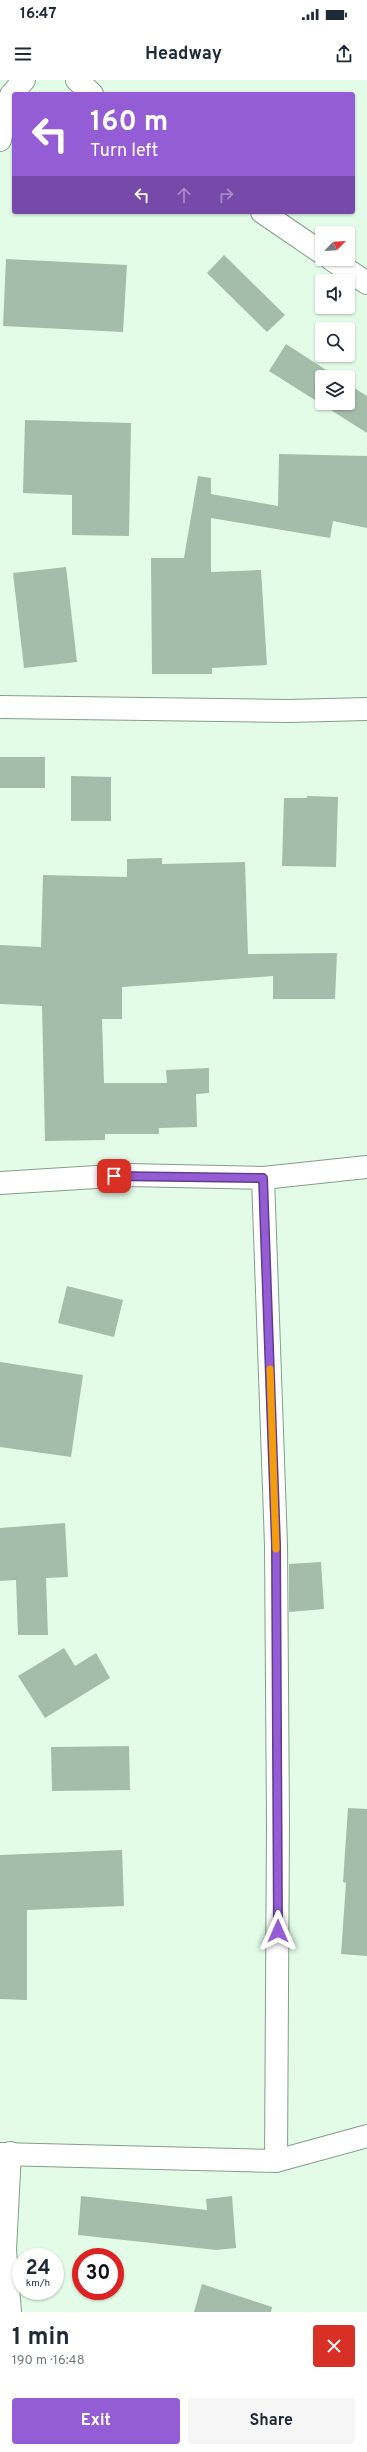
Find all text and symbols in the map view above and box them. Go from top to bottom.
text: 16:47 [20,5,57,24]
icon: menu [12,43,34,65]
text: Headway [145,43,222,66]
icon: share [333,43,355,65]
text: 160 m [90,105,168,141]
icon: left [24,108,76,160]
text: Turn left [90,140,158,163]
icon: left [131,184,153,206]
icon: ahead [173,184,195,206]
icon: right [215,184,237,206]
north arrow [315,226,355,266]
map controls [315,226,355,410]
button: sound [315,274,355,314]
button: search [315,322,355,362]
button: layers [315,370,355,410]
pin [97,1159,131,1193]
icon: arrive [103,1165,125,1187]
position arrow [257,1910,299,1952]
speed limit sign: 30 [72,2248,124,2300]
text: 24 [25,2256,51,2282]
text: km/h [26,2277,50,2290]
text: 1 min [12,2323,70,2353]
button: close [313,2325,355,2367]
text: 190 m · 16:48 [12,2353,85,2369]
button: Exit [12,2398,180,2444]
button: Share [188,2398,355,2444]

